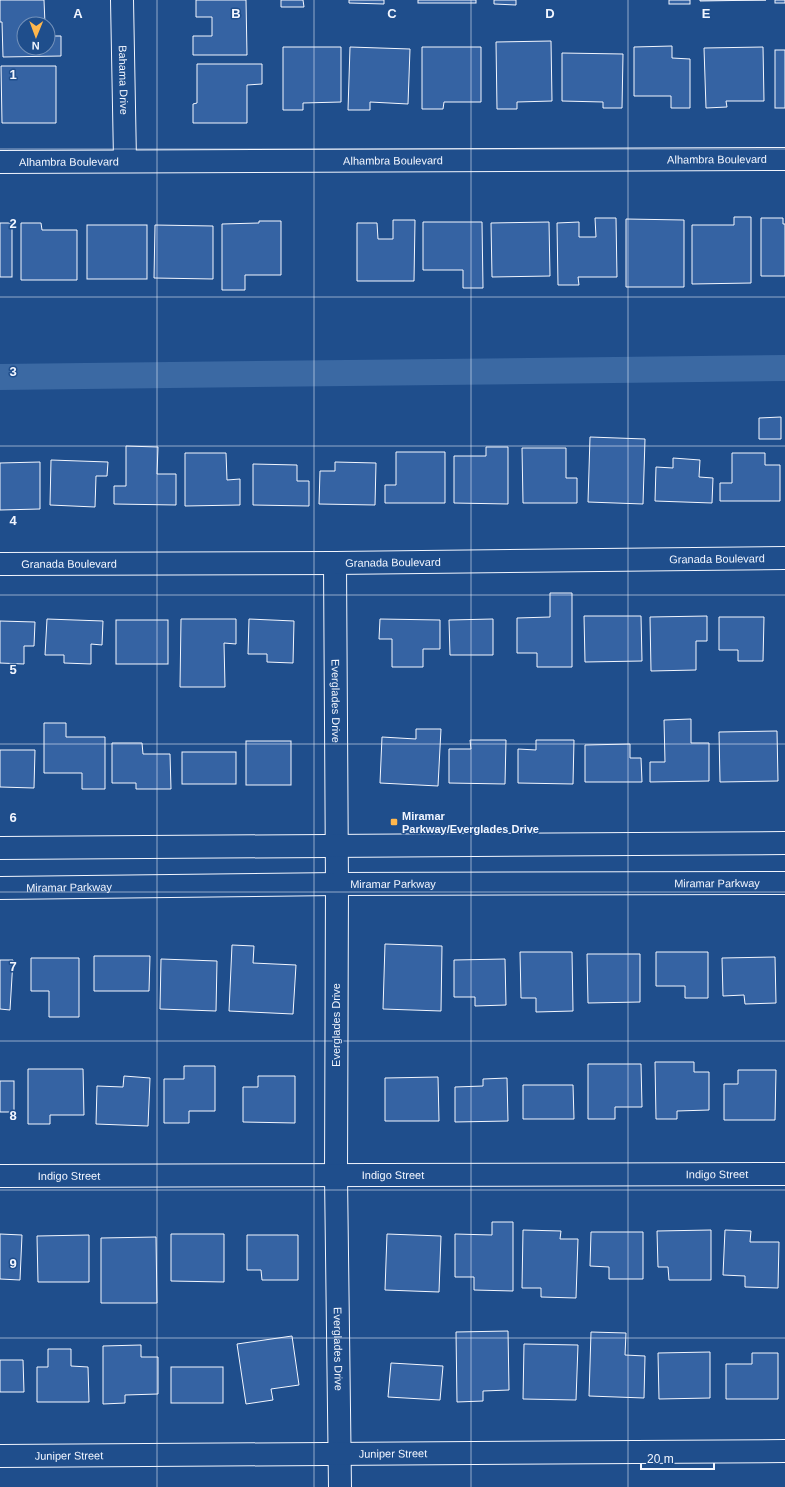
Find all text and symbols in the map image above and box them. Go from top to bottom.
text: A [73,6,83,21]
text: B [231,6,241,21]
text: C [387,6,397,21]
text: D [545,6,555,21]
text: E [702,6,711,21]
north arrow [16,16,56,56]
text: N [32,40,40,52]
street label: Bahama Drive [117,45,130,115]
text: 1 [9,67,17,82]
street label: Alhambra Boulevard [667,153,767,165]
street label: Alhambra Boulevard [343,154,443,167]
street label: Alhambra Boulevard [19,156,119,168]
text: 2 [9,216,17,231]
text: 3 [9,364,17,379]
text: 4 [9,513,17,528]
street label: Granada Boulevard [669,552,765,565]
street label: Granada Boulevard [345,556,441,569]
street label: Granada Boulevard [21,558,117,570]
street label: Everglades Drive [330,659,342,743]
text: 5 [9,662,17,677]
text: 6 [9,810,17,825]
place label: Miramar Parkway/Everglades Drive [402,810,539,835]
marker: Miramar Parkway/Everglades Drive [389,817,399,827]
street label: Miramar Parkway [674,877,760,889]
street label: Miramar Parkway [350,878,436,890]
street label: Miramar Parkway [26,881,112,894]
text: 7 [9,959,17,974]
street label: Everglades Drive [330,983,342,1067]
text: 8 [9,1108,17,1123]
street label: Indigo Street [686,1168,748,1180]
street label: Indigo Street [362,1169,424,1181]
street label: Indigo Street [38,1170,100,1182]
text: 9 [9,1256,17,1271]
street label: Everglades Drive [332,1307,345,1391]
scale bar [641,1445,714,1471]
street label: Juniper Street [359,1447,427,1460]
street label: Juniper Street [35,1449,103,1462]
text: 20 m [647,1452,674,1466]

